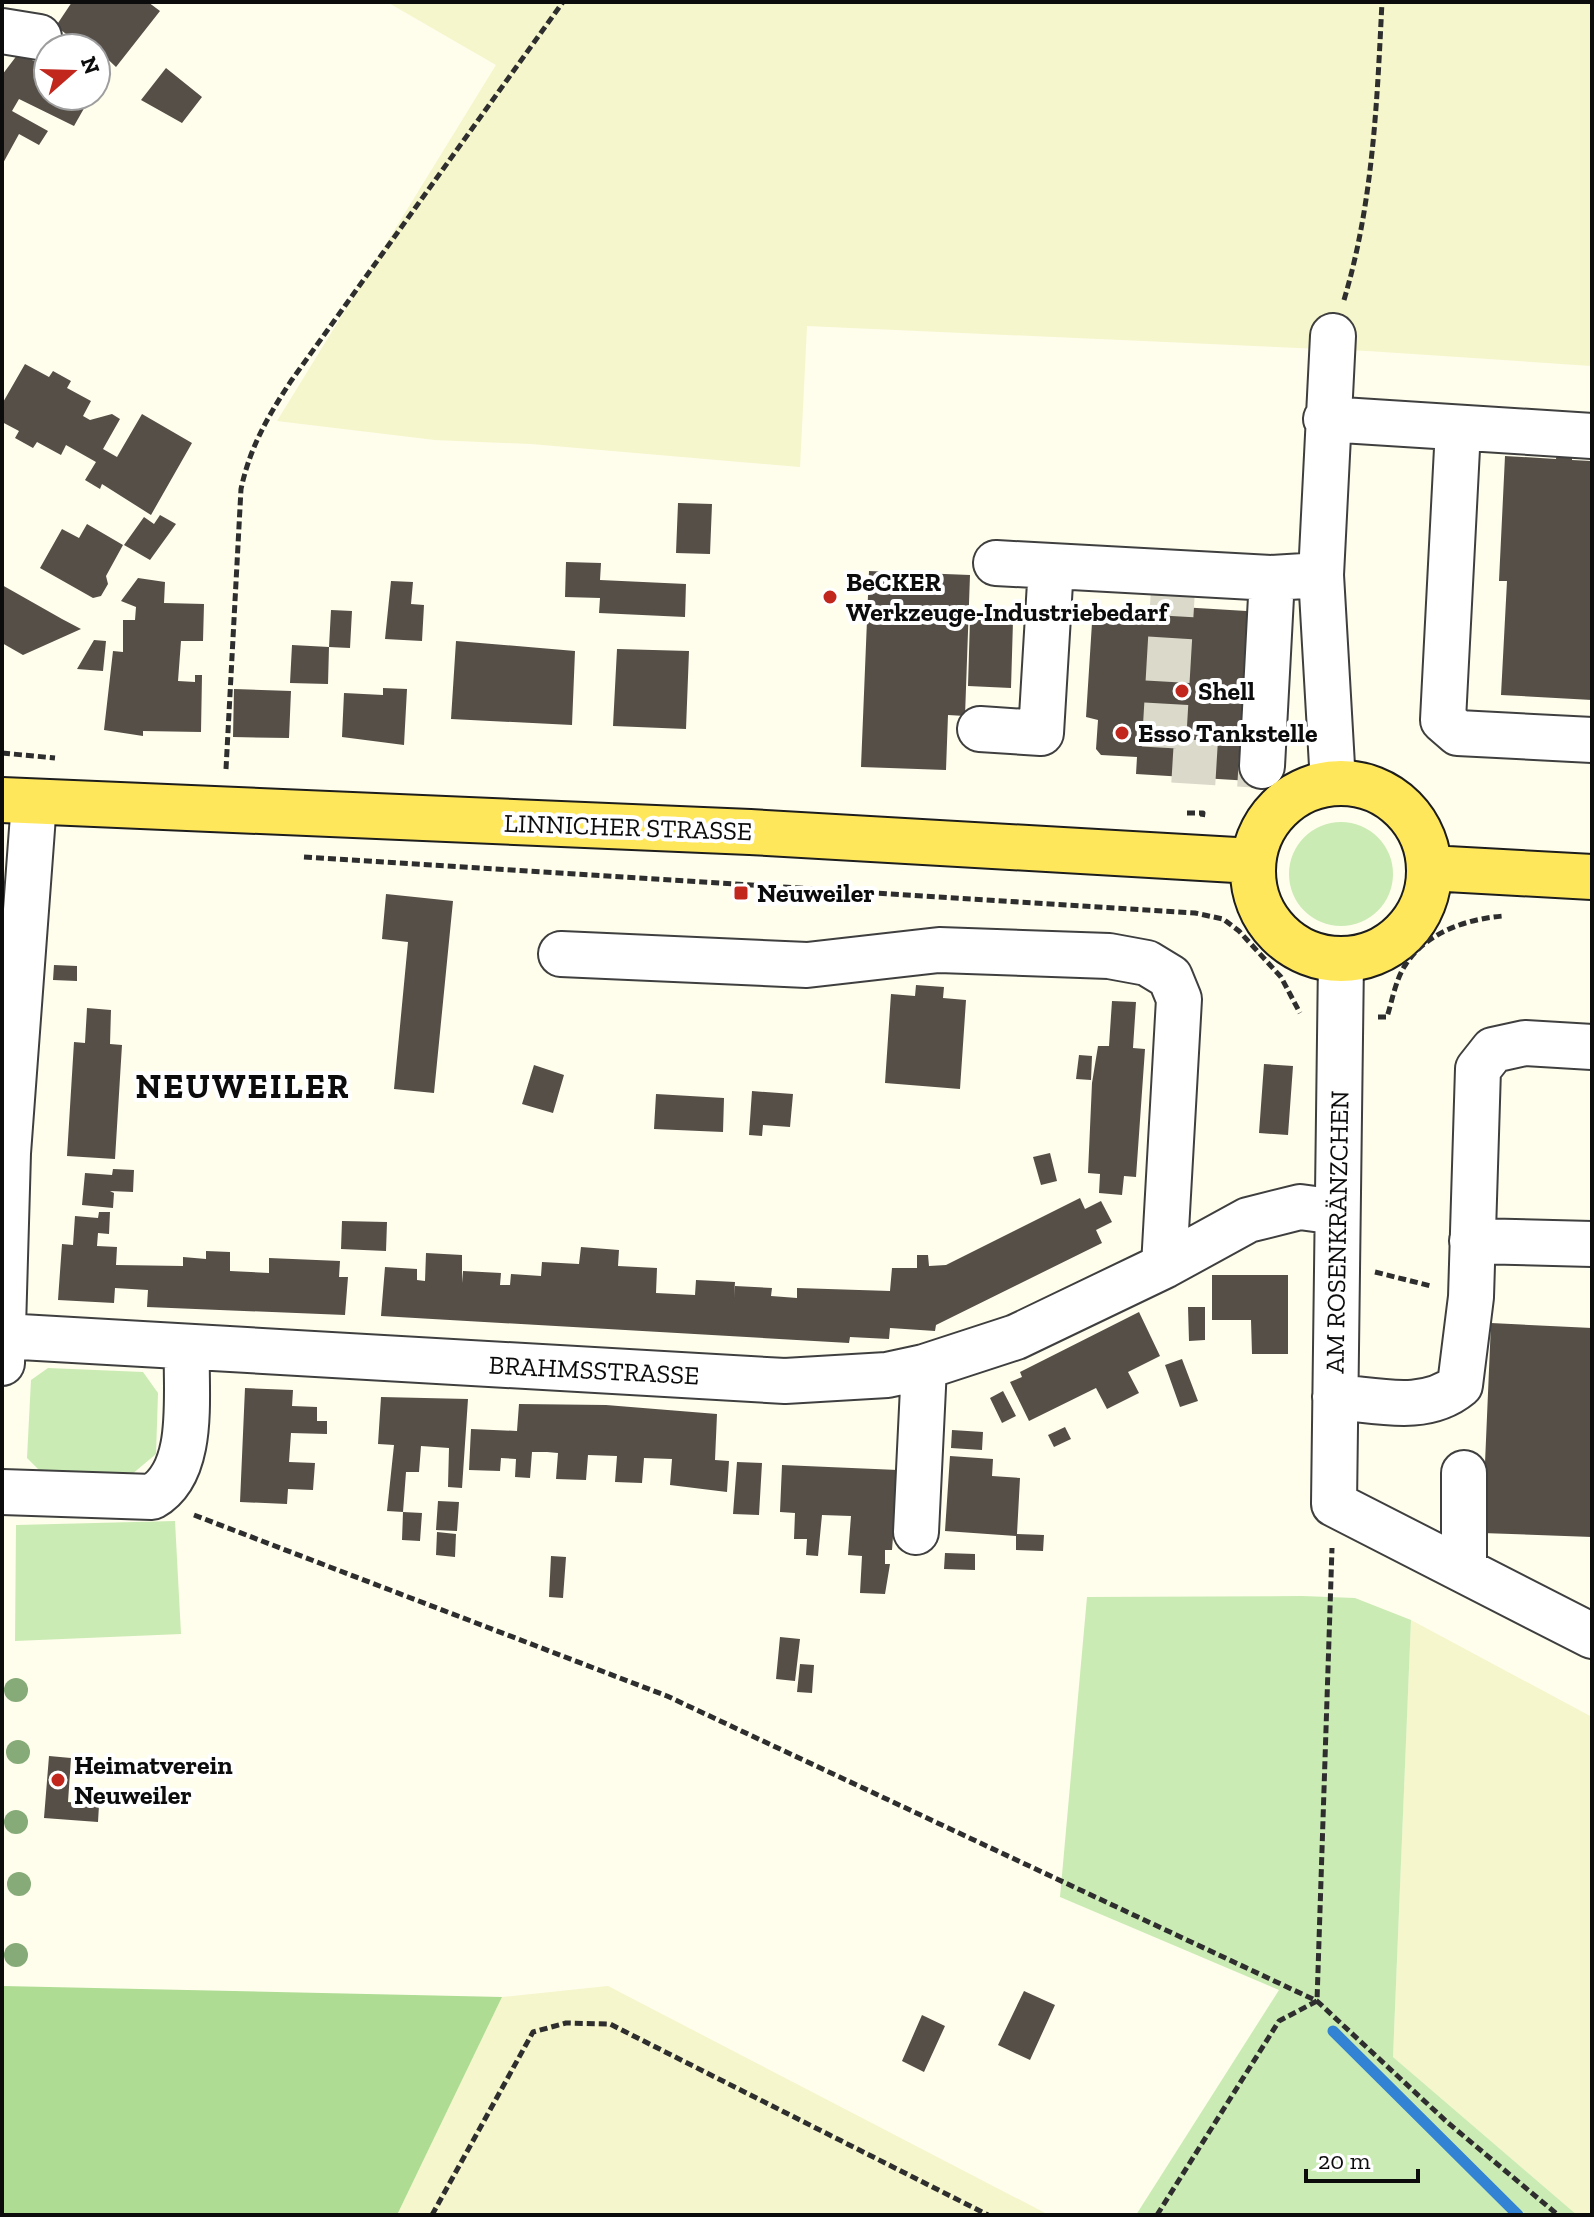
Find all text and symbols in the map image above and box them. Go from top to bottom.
north arrow [32,32,112,112]
text: N [75,53,106,78]
place label: BeCKER Werkzeuge-Industriebedarf [846,566,1171,628]
marker: BeCKER Werkzeuge-Industriebedarf [821,588,839,606]
place label: Shell [1198,675,1255,707]
marker: Shell [1173,682,1191,700]
place label: Esso Tankstelle [1138,717,1318,749]
marker: Esso Tankstelle [1113,724,1131,742]
street label: LINNICHER STRASSE [503,807,753,847]
place label: Neuweiler [757,877,875,909]
marker: Neuweiler [732,884,750,902]
district label: NEUWEILER [135,1066,351,1107]
street label: AM ROSENKRÄNZCHEN [1319,1090,1355,1374]
street label: BRAHMSSTRASSE [488,1349,700,1391]
place label: Heimatverein Neuweiler [74,1749,233,1811]
marker: Heimatverein Neuweiler [49,1771,67,1789]
scale bar [1306,2133,1418,2183]
text: 20 m [1318,2146,1371,2175]

